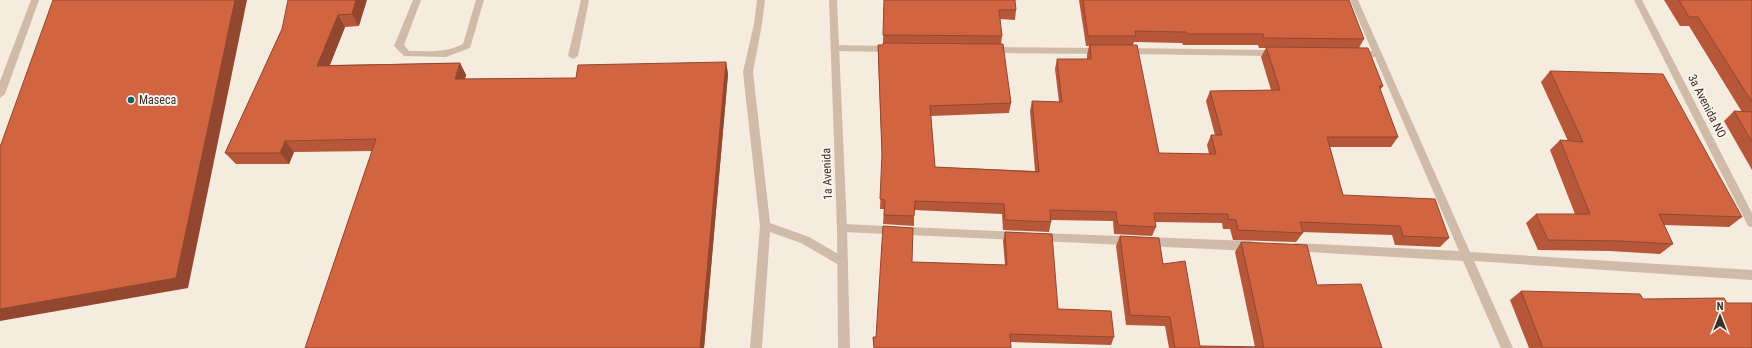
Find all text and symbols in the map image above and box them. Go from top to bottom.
street label: 3a Avenida NO [1685,72,1729,140]
place label: Maseca [139,93,176,107]
marker: Maseca [126,95,136,105]
street label: 1a Avenida [819,148,835,200]
north arrow [1700,296,1740,336]
text: N [1717,300,1724,313]

